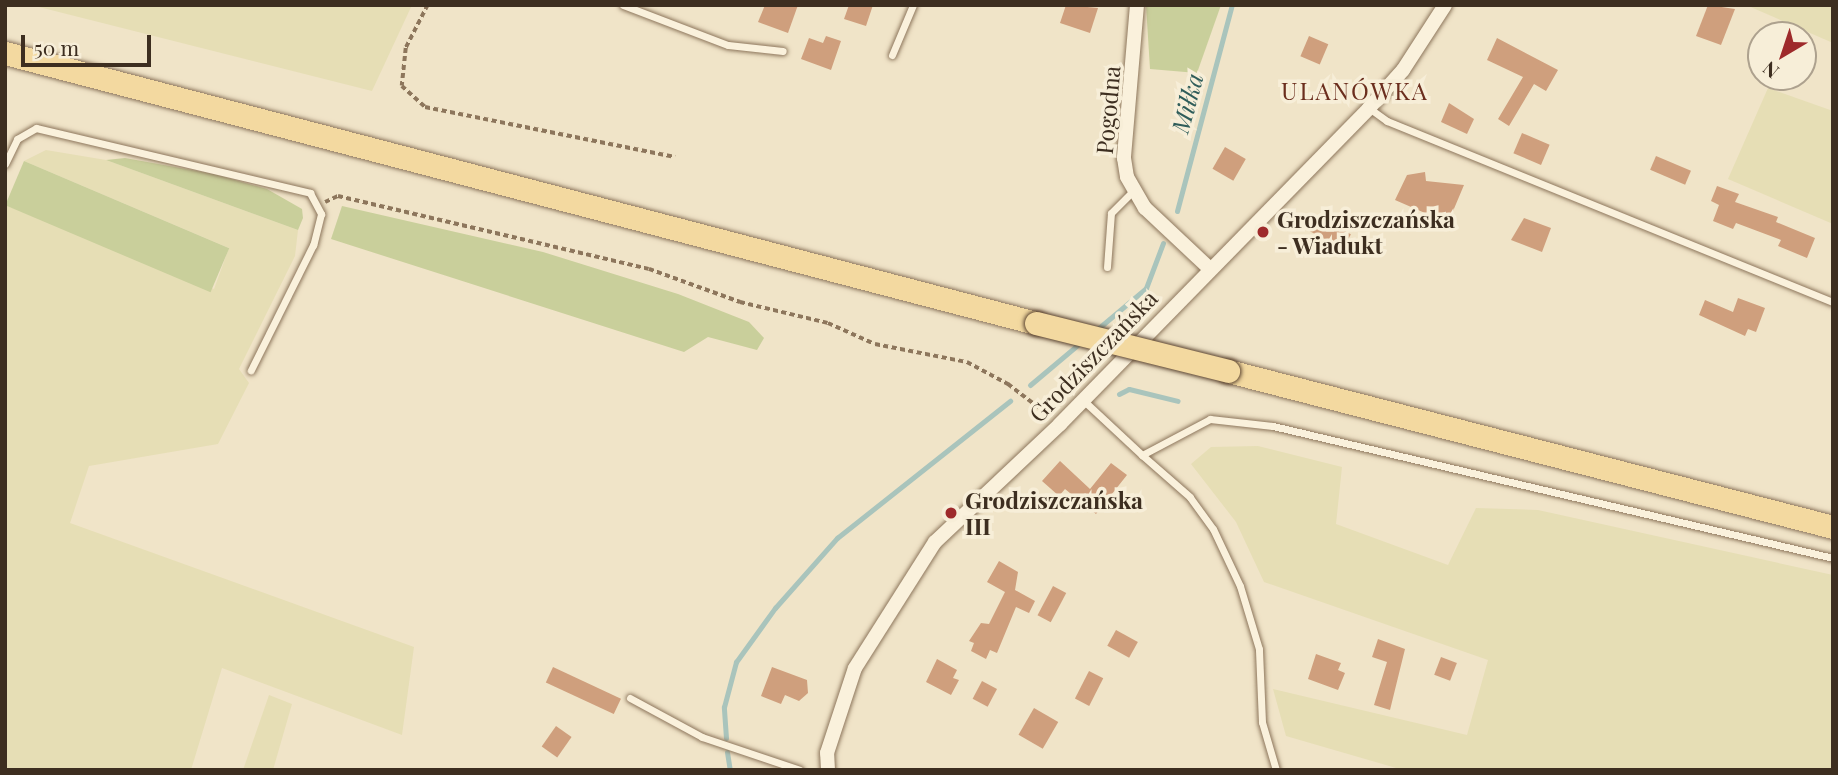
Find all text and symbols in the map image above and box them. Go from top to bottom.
scale bar [24,21,154,65]
north arrow [1747,21,1817,91]
text: 50 m [34,33,79,61]
text: N [1757,56,1784,85]
street label: Pogodna [1090,65,1126,155]
water label: Miłka [1165,70,1209,136]
district label: ULANÓWKA [1282,77,1428,105]
place label: Grodziszczańska - Wiadukt [1277,205,1455,259]
marker: Grodziszczańska - Wiadukt [1255,224,1271,240]
street label: Grodziszczańska [1023,284,1163,428]
place label: Grodziszczańska III [965,486,1143,540]
marker: Grodziszczańska III [943,505,959,521]

